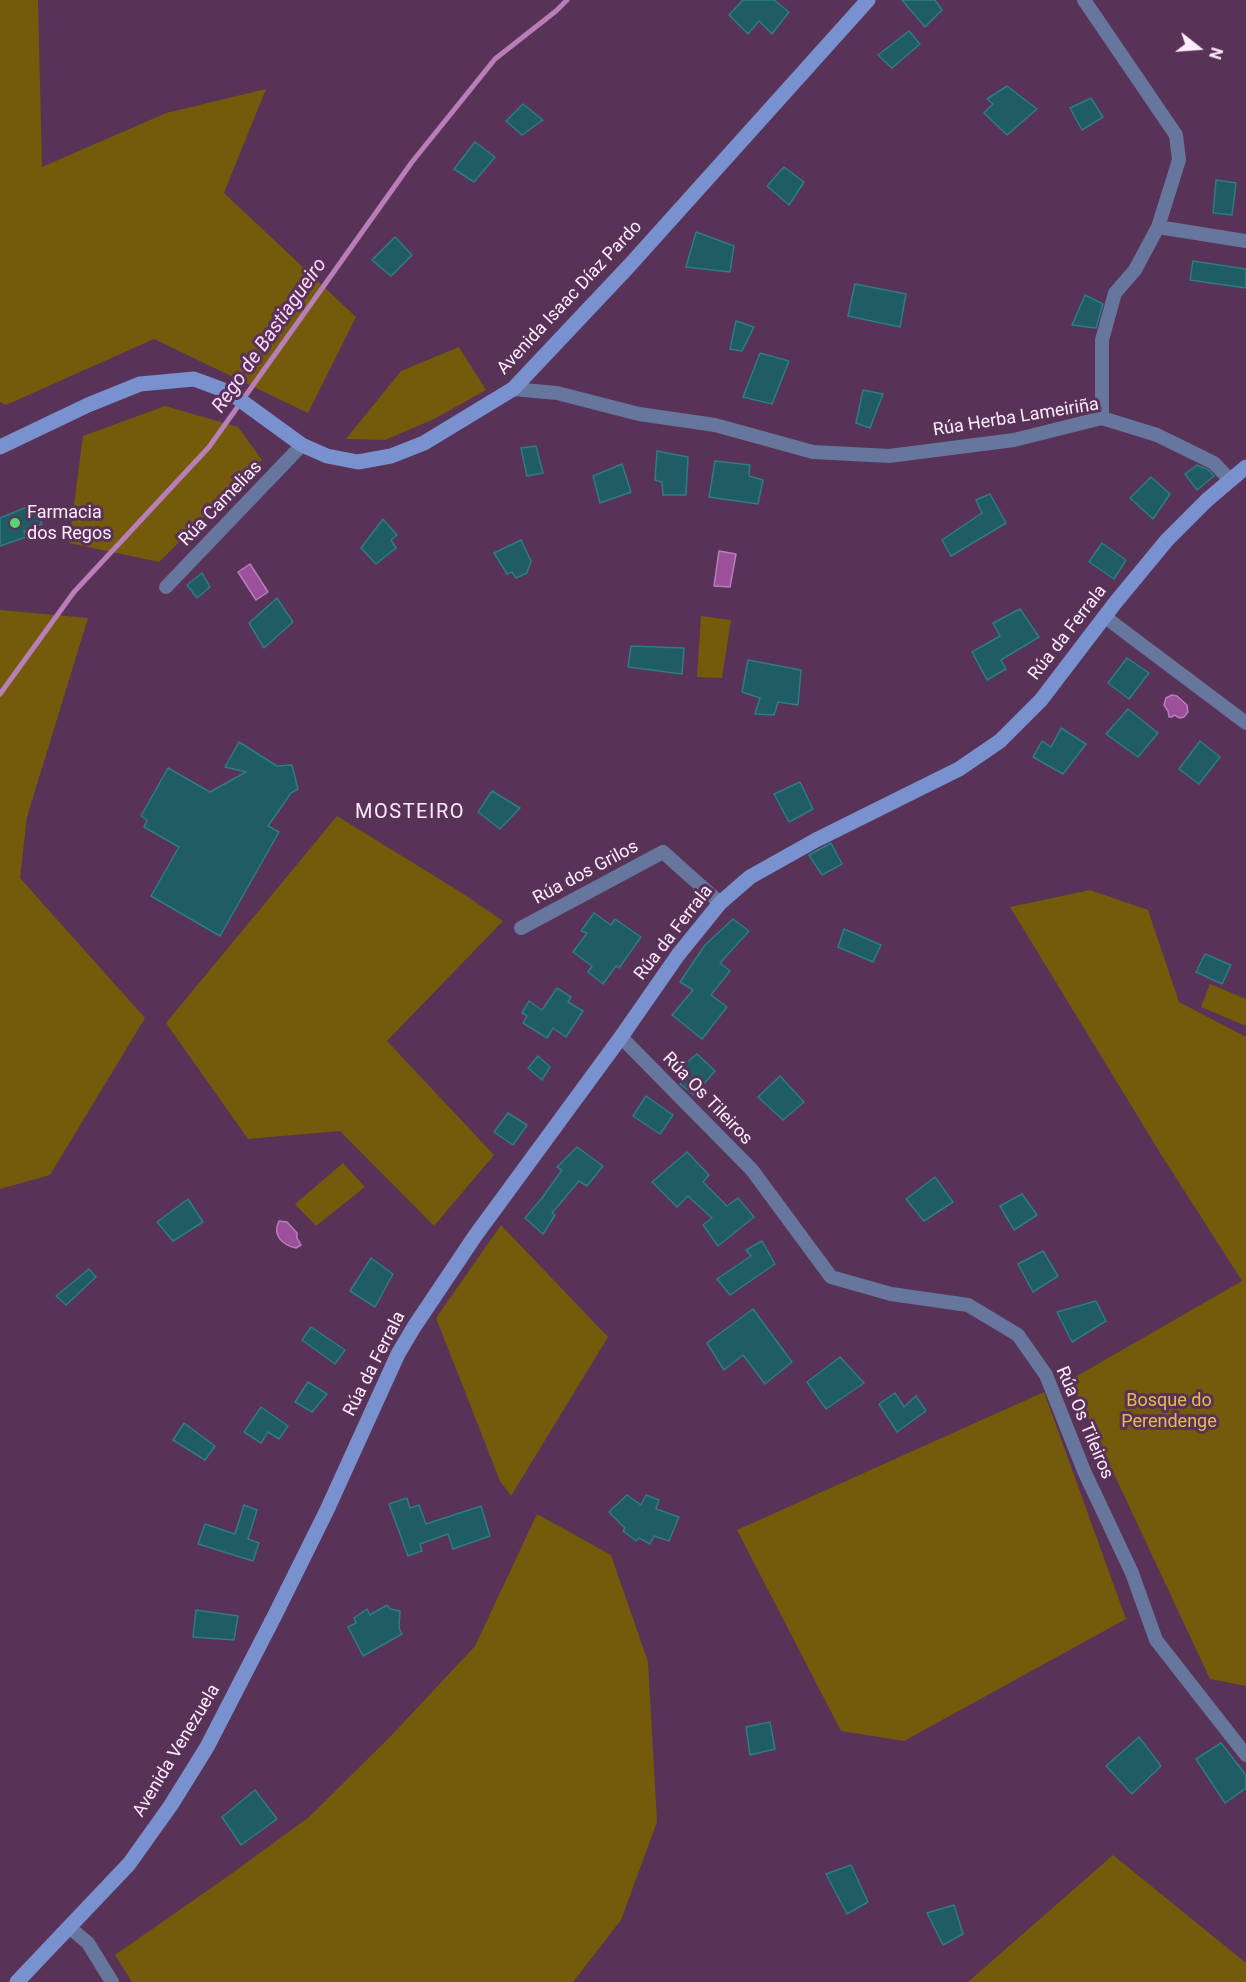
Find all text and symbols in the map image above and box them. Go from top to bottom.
north arrow [1168,18,1228,78]
text: N [1205,45,1226,62]
street label: Avenida Isaac Díaz Pardo [493,217,647,379]
water label: Rego de Bastiagueiro [208,254,332,418]
street label: Rúa Herba Lameiriña [932,394,1100,442]
street label: Rúa Camelias [175,457,267,551]
place label: Farmacia dos Regos [27,502,111,544]
marker: Farmacia dos Regos [8,516,22,530]
street label: Rúa da Ferrala [1024,581,1112,685]
district label: MOSTEIRO [355,801,465,825]
street label: Rúa dos Grilos [530,836,642,910]
street label: Rúa da Ferrala [630,881,718,985]
street label: Rúa Os Tileiros [657,1048,757,1150]
street label: Rúa da Ferrala [339,1308,411,1420]
street label: Rúa Os Tileiros [1051,1363,1117,1483]
park label: Bosque do Perendenge [1121,1390,1217,1432]
street label: Avenida Venezuela [129,1681,225,1821]

